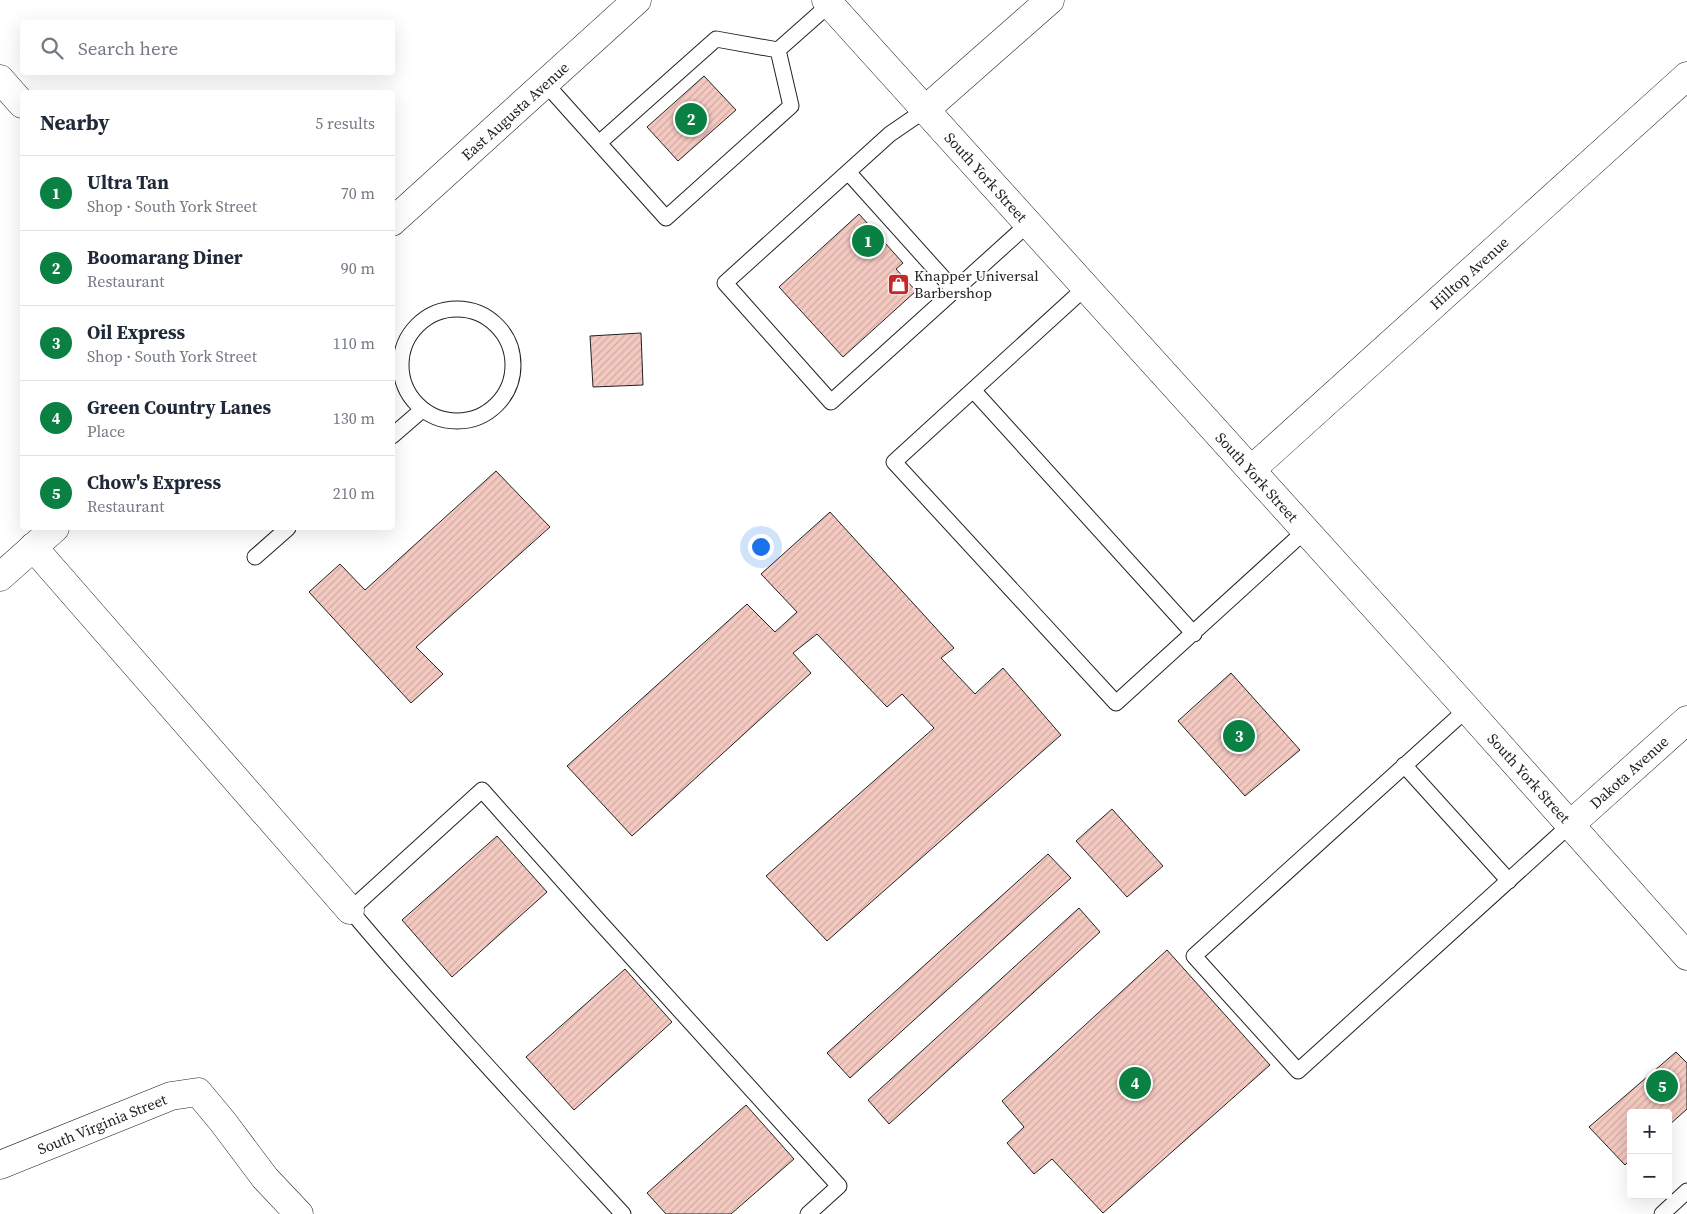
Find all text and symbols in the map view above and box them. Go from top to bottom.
search box [20,20,395,75]
icon: search [38,34,66,62]
text: Search here [78,35,178,61]
street label: East Augusta Avenue [457,57,574,165]
pin: 2 [675,100,707,138]
text: Nearby [40,108,110,137]
text: 5 results [315,112,375,134]
street label: South York Street [940,127,1032,227]
text: Ultra Tan [87,169,169,195]
text: 1 [52,182,60,204]
text: 70 m [341,182,375,204]
text: Shop · South York Street [87,195,257,217]
pin: 1 [852,222,884,260]
street label: Hilltop Avenue [1425,232,1513,314]
text: Boomarang Diner [87,244,243,270]
text: 2 [52,257,60,279]
text: 90 m [341,257,375,279]
place label: Knapper Universal Barbershop [914,265,1039,303]
text: Restaurant [87,270,165,292]
shop icon: Knapper Universal Barbershop [886,272,910,296]
text: Oil Express [87,319,185,345]
text: 3 [52,332,60,354]
text: 110 m [333,332,375,354]
text: Shop · South York Street [87,345,257,367]
text: Green Country Lanes [87,394,271,420]
text: 4 [52,407,60,429]
text: 130 m [333,407,375,429]
text: Place [87,420,125,442]
street label: South York Street [1211,427,1303,527]
text: Chow's Express [87,469,221,495]
text: 5 [52,482,60,504]
text: 210 m [333,482,375,504]
text: Restaurant [87,495,165,517]
your location [748,534,774,560]
pin: 3 [1223,717,1255,755]
street label: South York Street [1483,728,1575,828]
street label: Dakota Avenue [1585,731,1673,813]
pin: 4 [1119,1064,1151,1102]
pin: 5 [1646,1067,1678,1105]
street label: South Virginia Street [34,1088,170,1159]
map controls [1627,1109,1672,1199]
button: + [1627,1109,1672,1154]
button: − [1627,1154,1672,1199]

